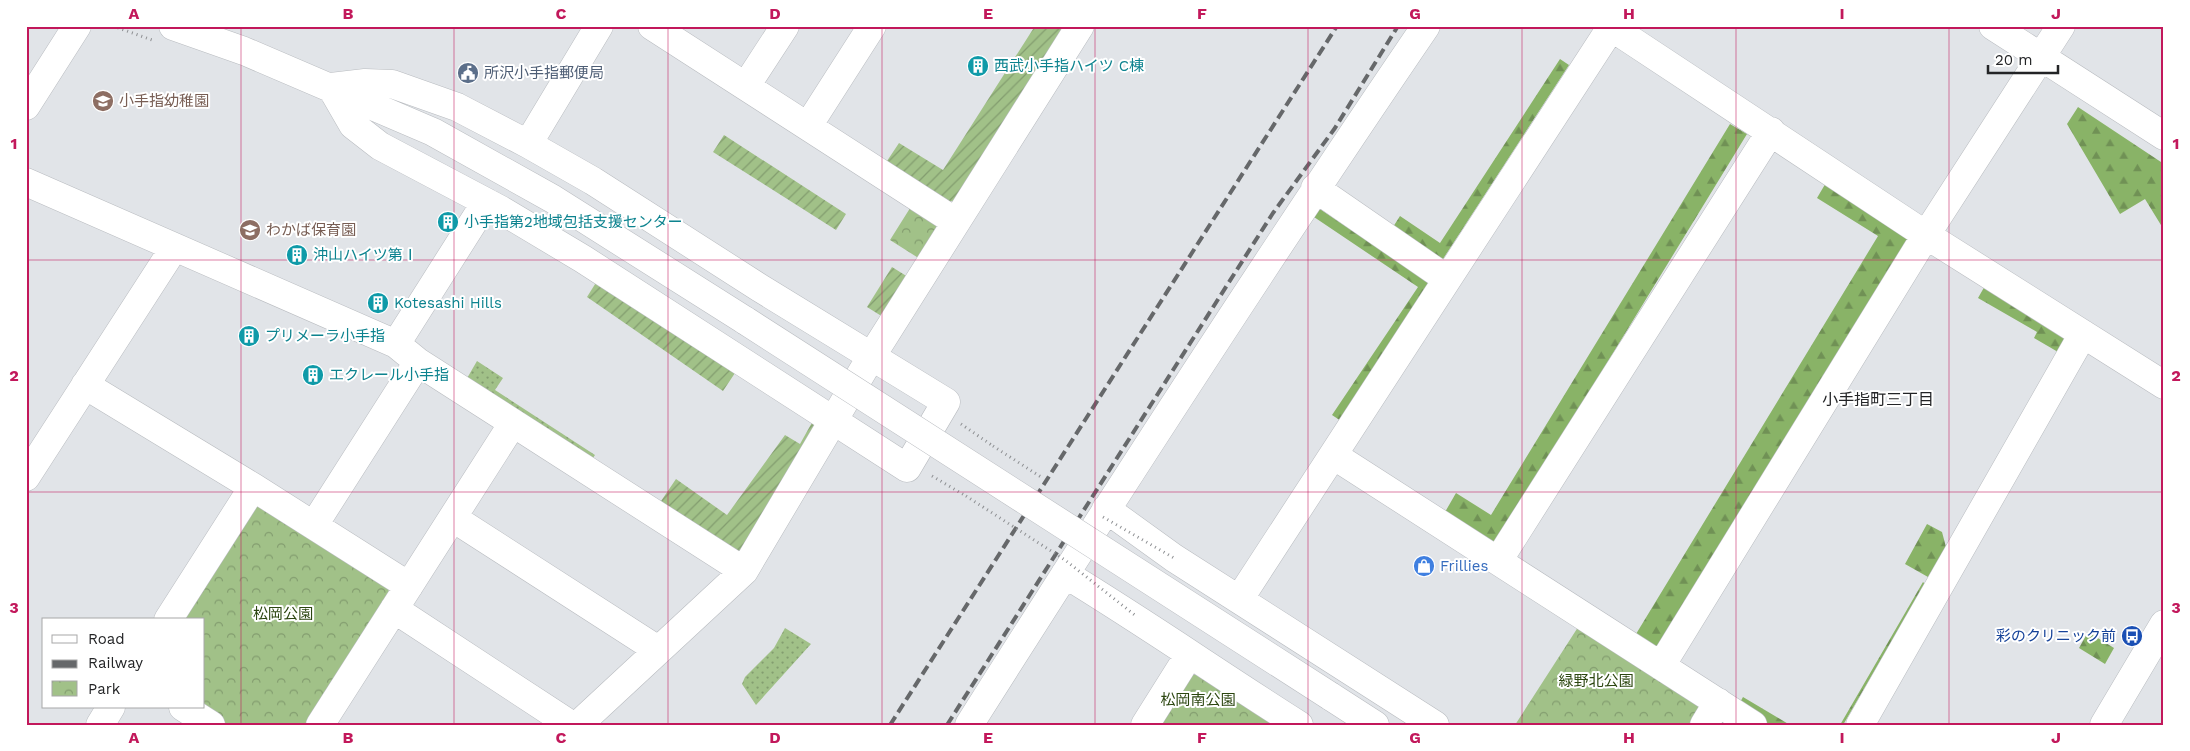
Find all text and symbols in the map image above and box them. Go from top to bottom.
text: A [129,4,140,23]
text: B [343,4,354,23]
text: C [556,4,567,23]
text: D [769,4,781,23]
text: E [983,4,993,23]
text: F [1197,4,1207,23]
text: G [1409,4,1421,23]
text: H [1623,4,1635,23]
text: I [1839,4,1845,23]
text: J [2051,4,2061,23]
scale bar [1988,42,2058,74]
text: 20 m [1995,51,2033,69]
building icon: 西武小手指ハイツ C棟 [966,54,990,78]
place label: 西武小手指ハイツ C棟 [994,57,1144,75]
public building icon: 所沢小手指郵便局 [456,61,480,85]
place label: 所沢小手指郵便局 [484,64,604,82]
school or university icon: 小手指幼稚園 [91,89,115,113]
place label: 小手指幼稚園 [119,92,209,110]
text: 1 [11,134,17,153]
text: 1 [2173,134,2179,153]
building icon: 小手指第2地域包括支援センター [436,210,460,234]
place label: 小手指第2地域包括支援センター [464,213,683,231]
school or university icon: わかば保育園 [238,218,262,242]
place label: わかば保育園 [266,221,356,239]
building icon: 沖山ハイツ第Ⅰ [285,243,309,267]
place label: 沖山ハイツ第Ⅰ [313,246,418,264]
building icon: Kotesashi Hills [366,291,390,315]
place label: Kotesashi Hills [394,294,502,312]
building icon: プリメーラ小手指 [237,324,261,348]
place label: プリメーラ小手指 [265,327,385,345]
building icon: エクレール小手指 [301,363,325,387]
text: 2 [9,366,19,385]
place label: エクレール小手指 [329,366,449,384]
text: 2 [2171,366,2181,385]
district label: 小手指町三丁目 [1822,390,1934,409]
shop icon: Frillies [1412,554,1436,578]
place label: Frillies [1440,557,1488,575]
text: 3 [9,598,19,617]
text: 3 [2171,598,2181,617]
park label: 松岡公園 [253,605,313,623]
legend [42,618,205,708]
bus stop icon: 彩のクリニック前 [2120,624,2144,648]
place label: 彩のクリニック前 [1996,627,2116,645]
text: Road [88,630,125,648]
text: Railway [88,654,143,672]
park label: 緑野北公園 [1558,672,1634,690]
text: Park [88,680,121,698]
park label: 松岡南公園 [1160,691,1236,709]
text: A [129,728,140,747]
text: B [343,728,354,747]
text: C [556,728,567,747]
text: D [769,728,781,747]
text: E [983,728,993,747]
text: F [1197,728,1207,747]
text: G [1409,728,1421,747]
text: H [1623,728,1635,747]
text: I [1839,728,1845,747]
text: J [2051,728,2061,747]

